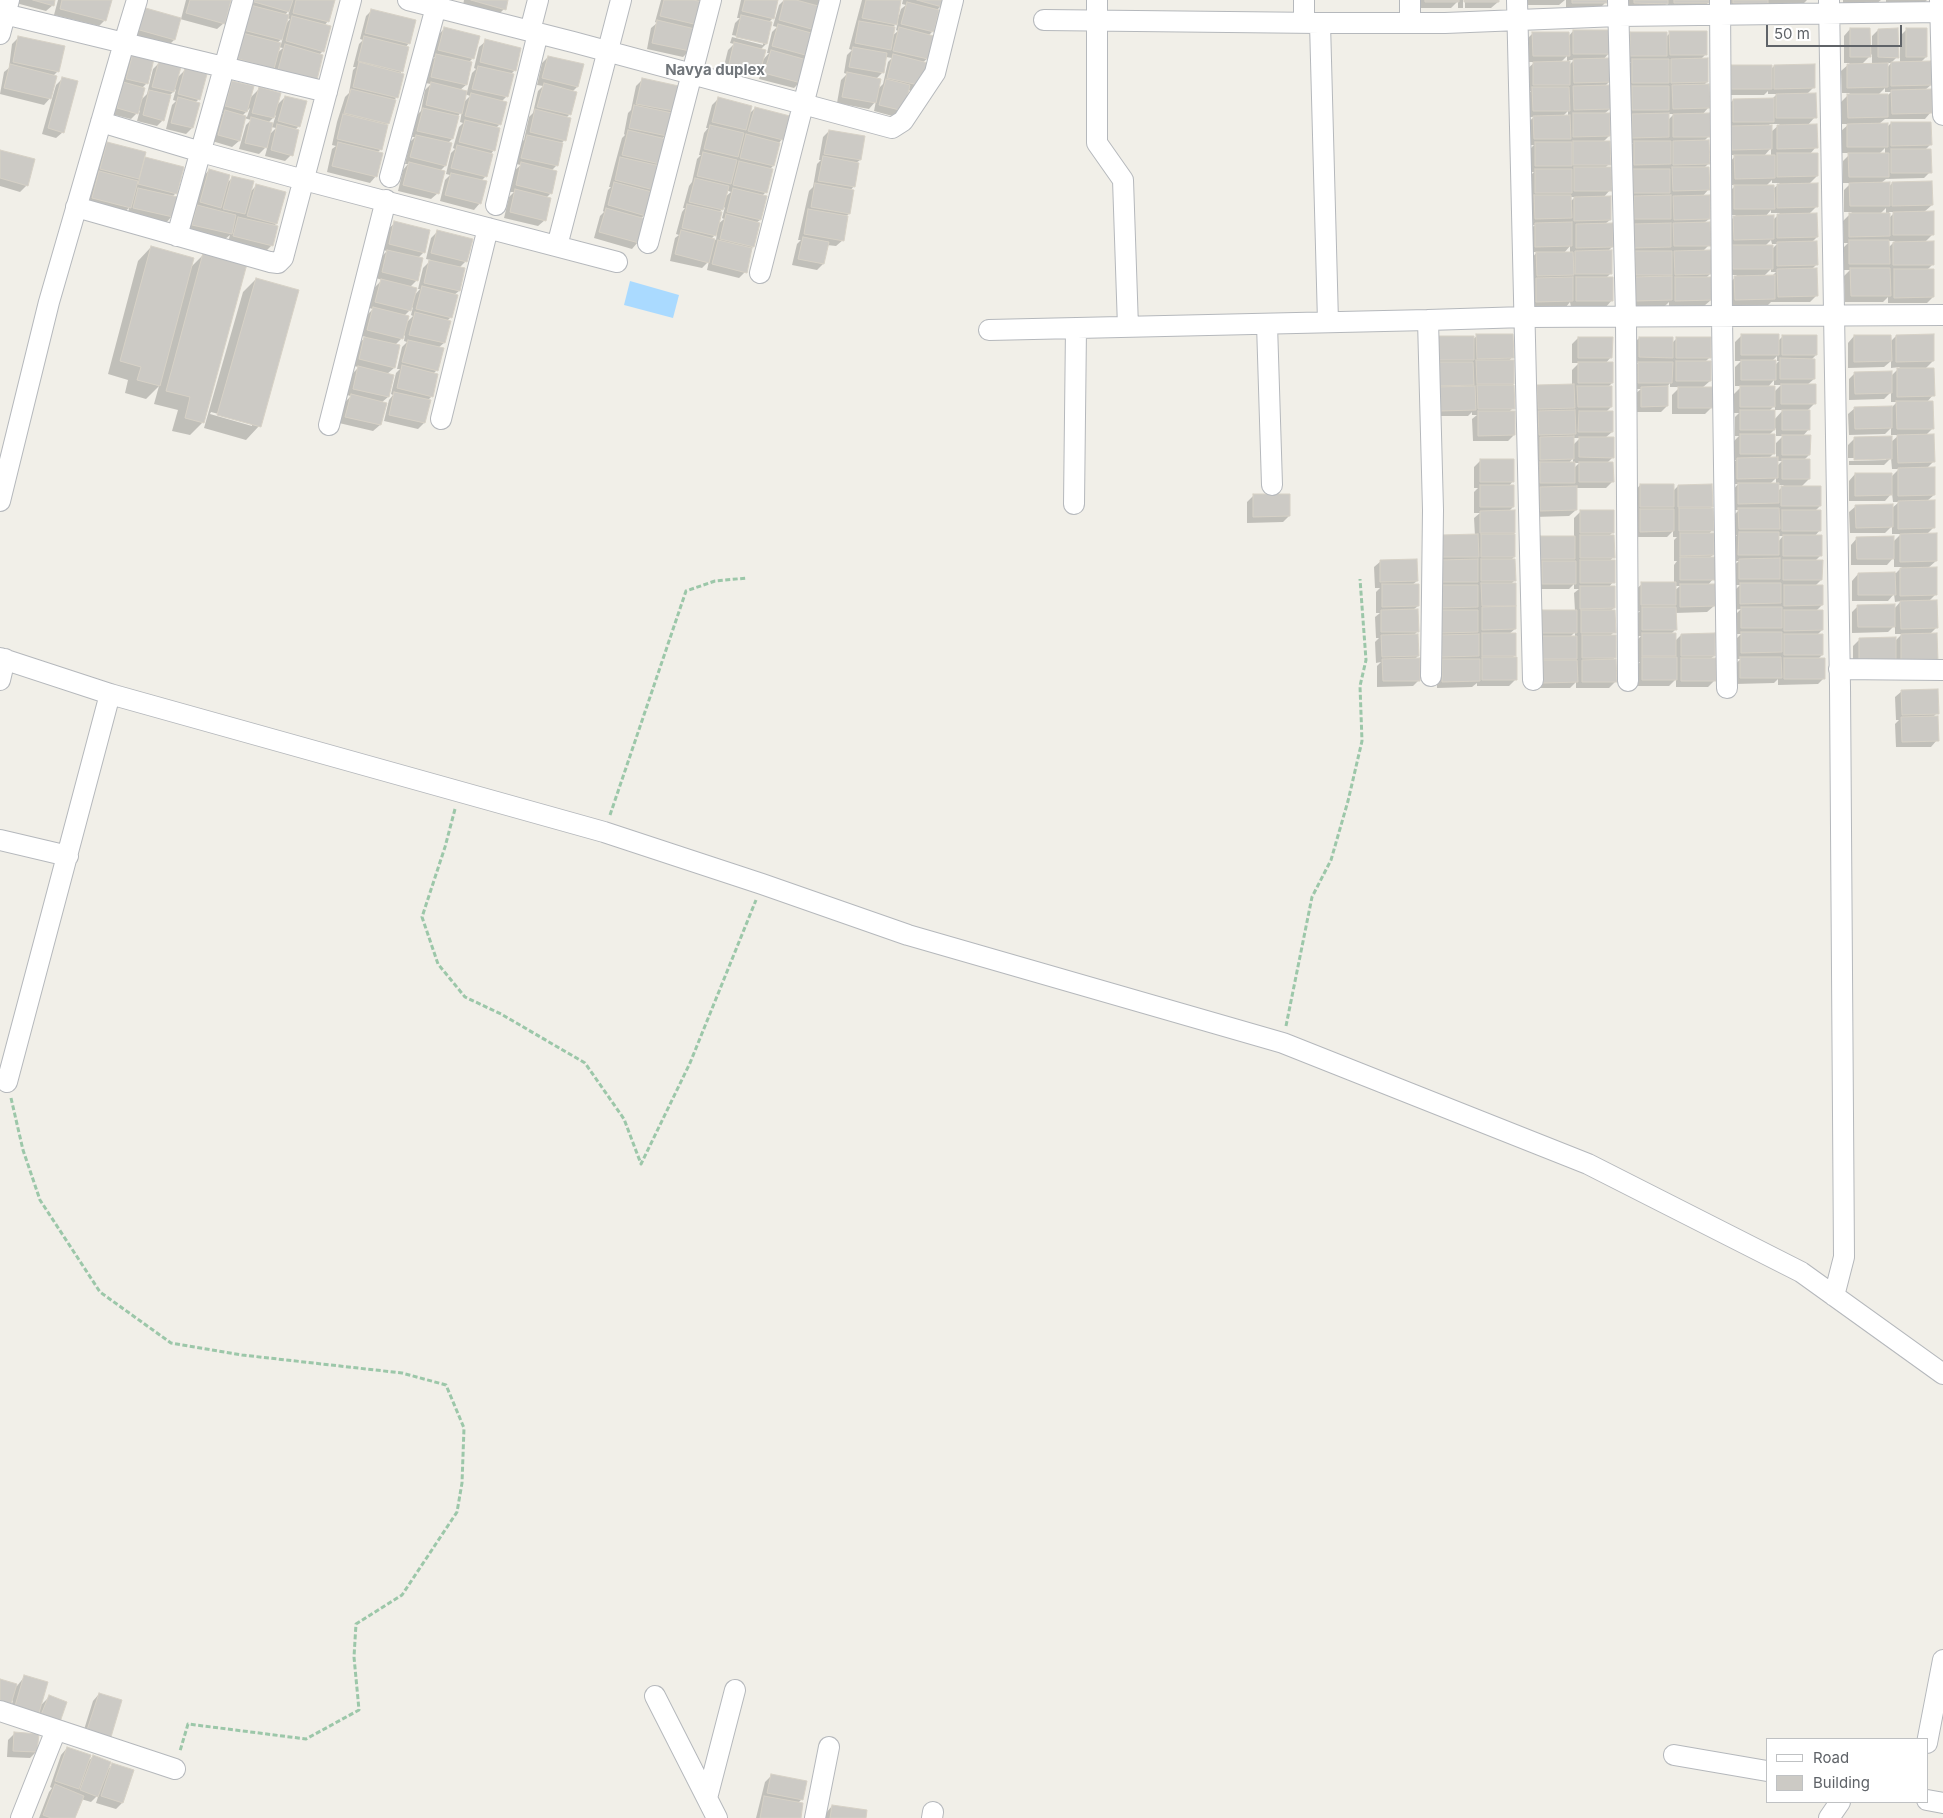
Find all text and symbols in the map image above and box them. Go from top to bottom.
scale bar [1768,15,1904,47]
text: 50 m [1774,24,1810,43]
district label: Navya duplex [665,61,765,79]
legend [1766,1738,1928,1803]
text: Road [1813,1748,1849,1767]
text: Building [1813,1773,1870,1792]

